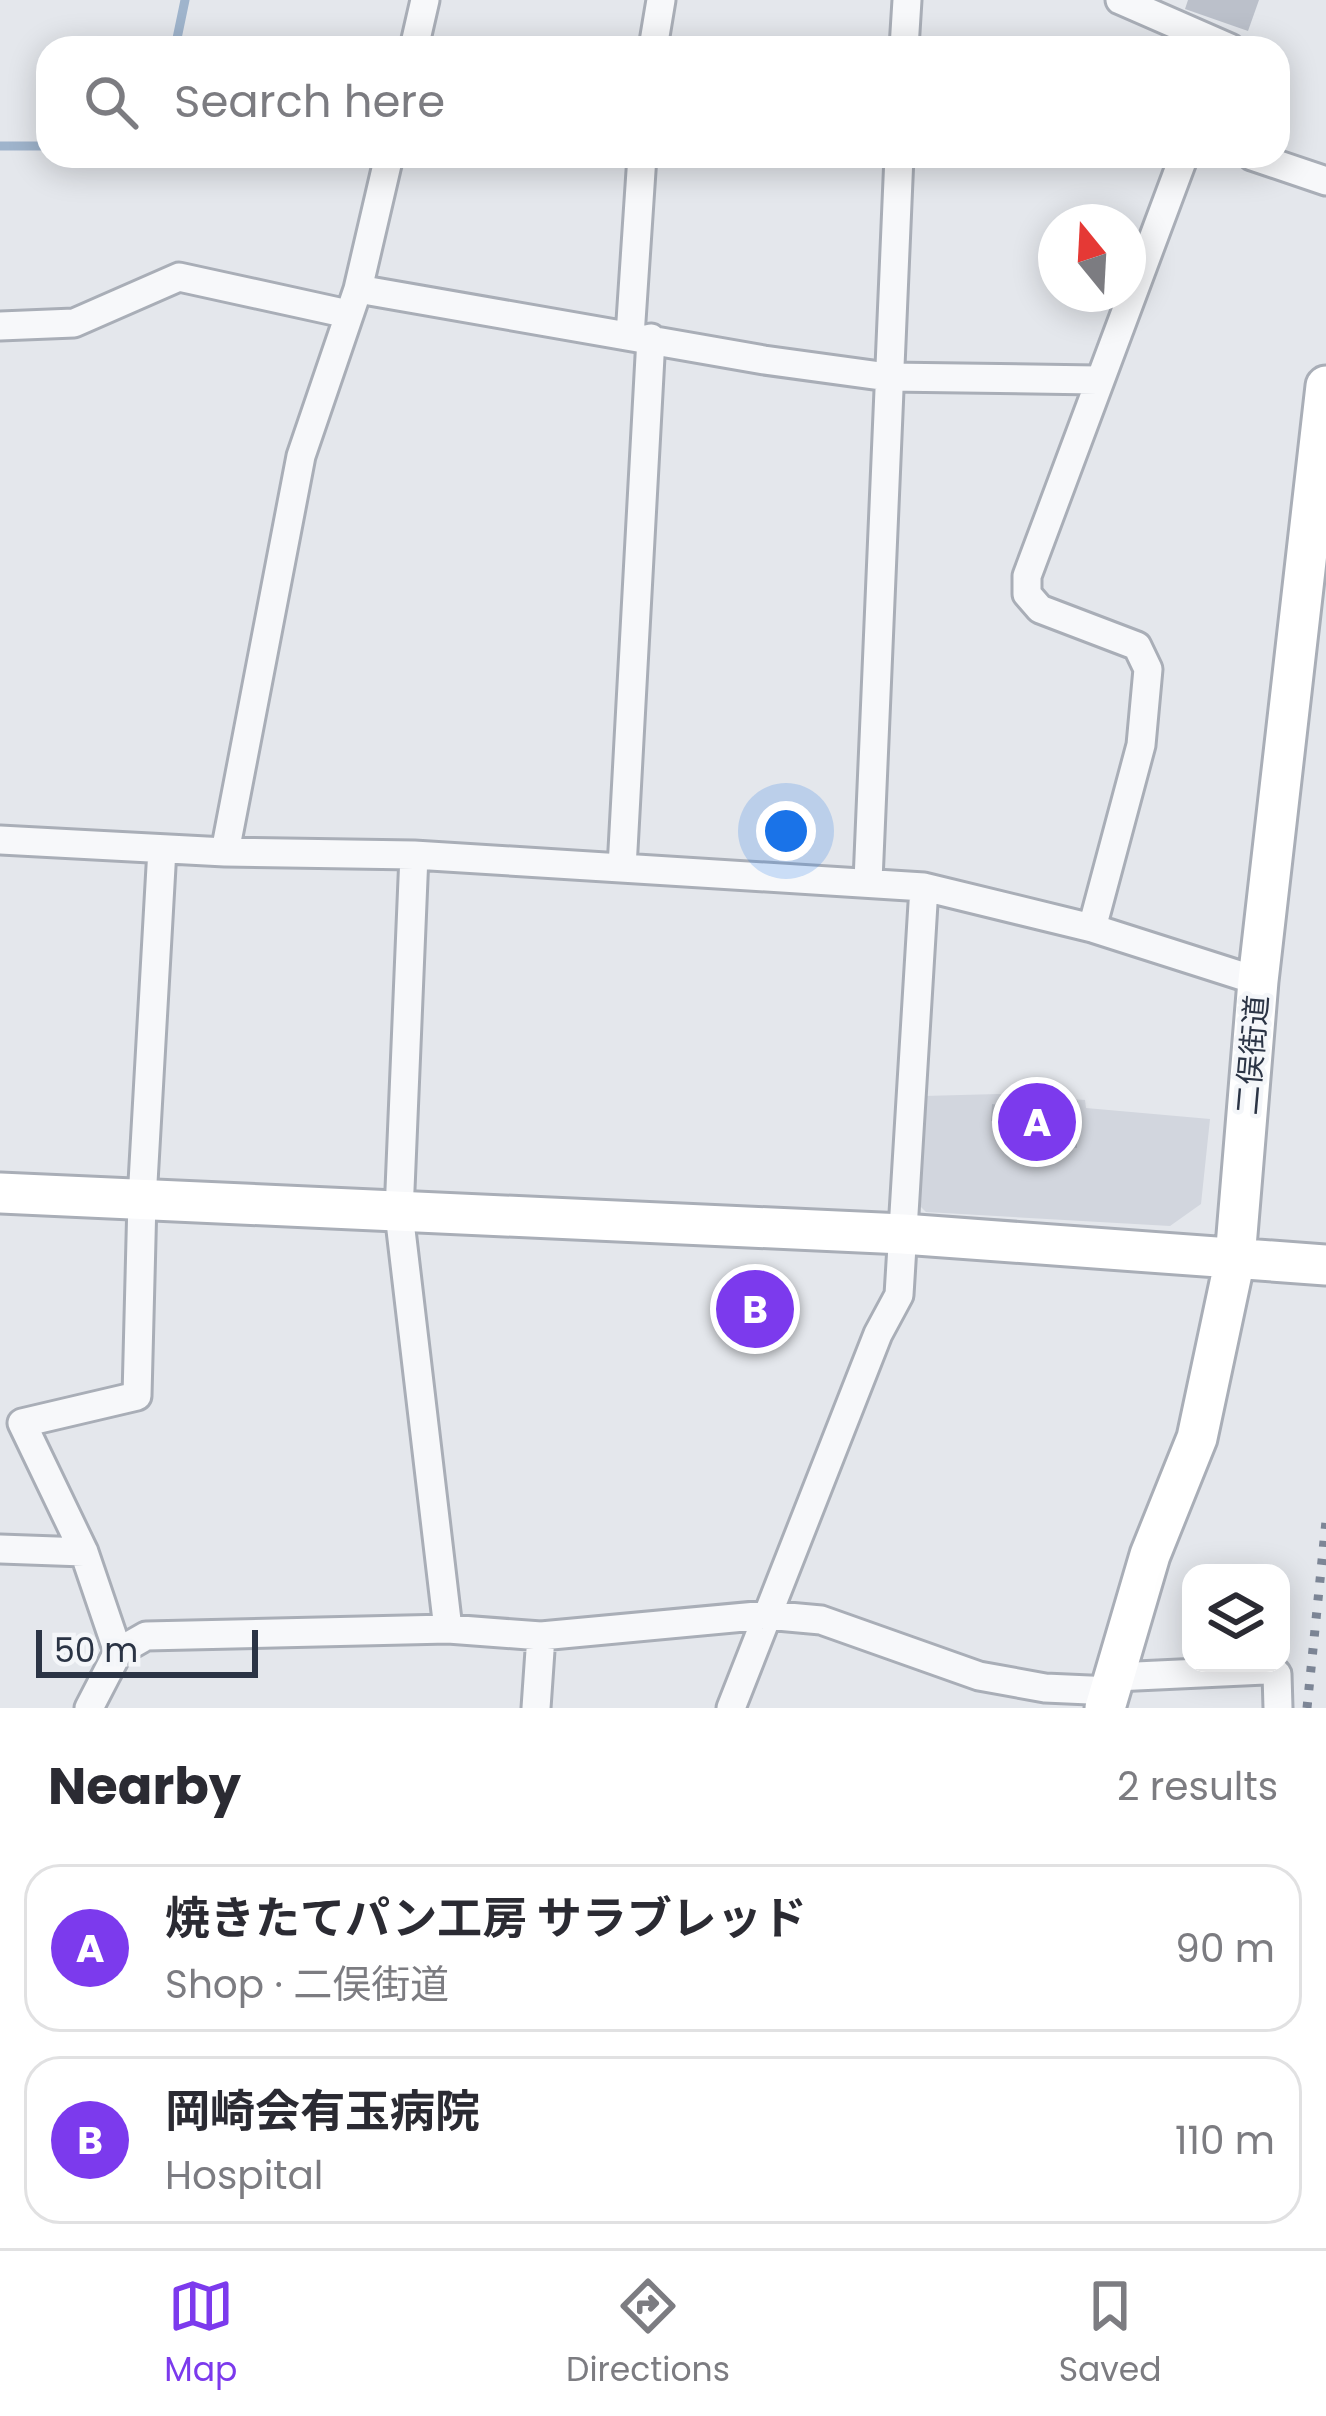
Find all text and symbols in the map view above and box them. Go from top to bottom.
search box [36,36,1290,168]
icon: search [78,69,144,135]
text: Search here [174,70,445,133]
north arrow [1038,204,1146,312]
your location [756,801,816,861]
street label: 二俣街道 [1225,993,1279,1117]
pin: A [998,1077,1076,1167]
pin: B [716,1264,794,1354]
map controls [1182,1564,1290,1672]
button: layers [1182,1564,1290,1672]
scale bar [36,1624,258,1677]
text: 50 m [54,1627,138,1674]
text: Nearby [48,1750,241,1822]
text: 2 results [1117,1759,1278,1814]
text: 焼きたてパン工房 サラブレッド [165,1887,807,1950]
text: A [76,1921,104,1976]
text: 90 m [1175,1921,1275,1976]
text: Shop · 二俣街道 [165,1957,449,2012]
text: 岡崎会有玉病院 [165,2080,480,2143]
text: B [77,2113,103,2168]
text: 110 m [1175,2113,1275,2168]
text: Hospital [165,2148,323,2203]
tab: Map [164,2273,237,2395]
tab: Directions [566,2273,730,2395]
tab: Saved [1059,2273,1162,2395]

